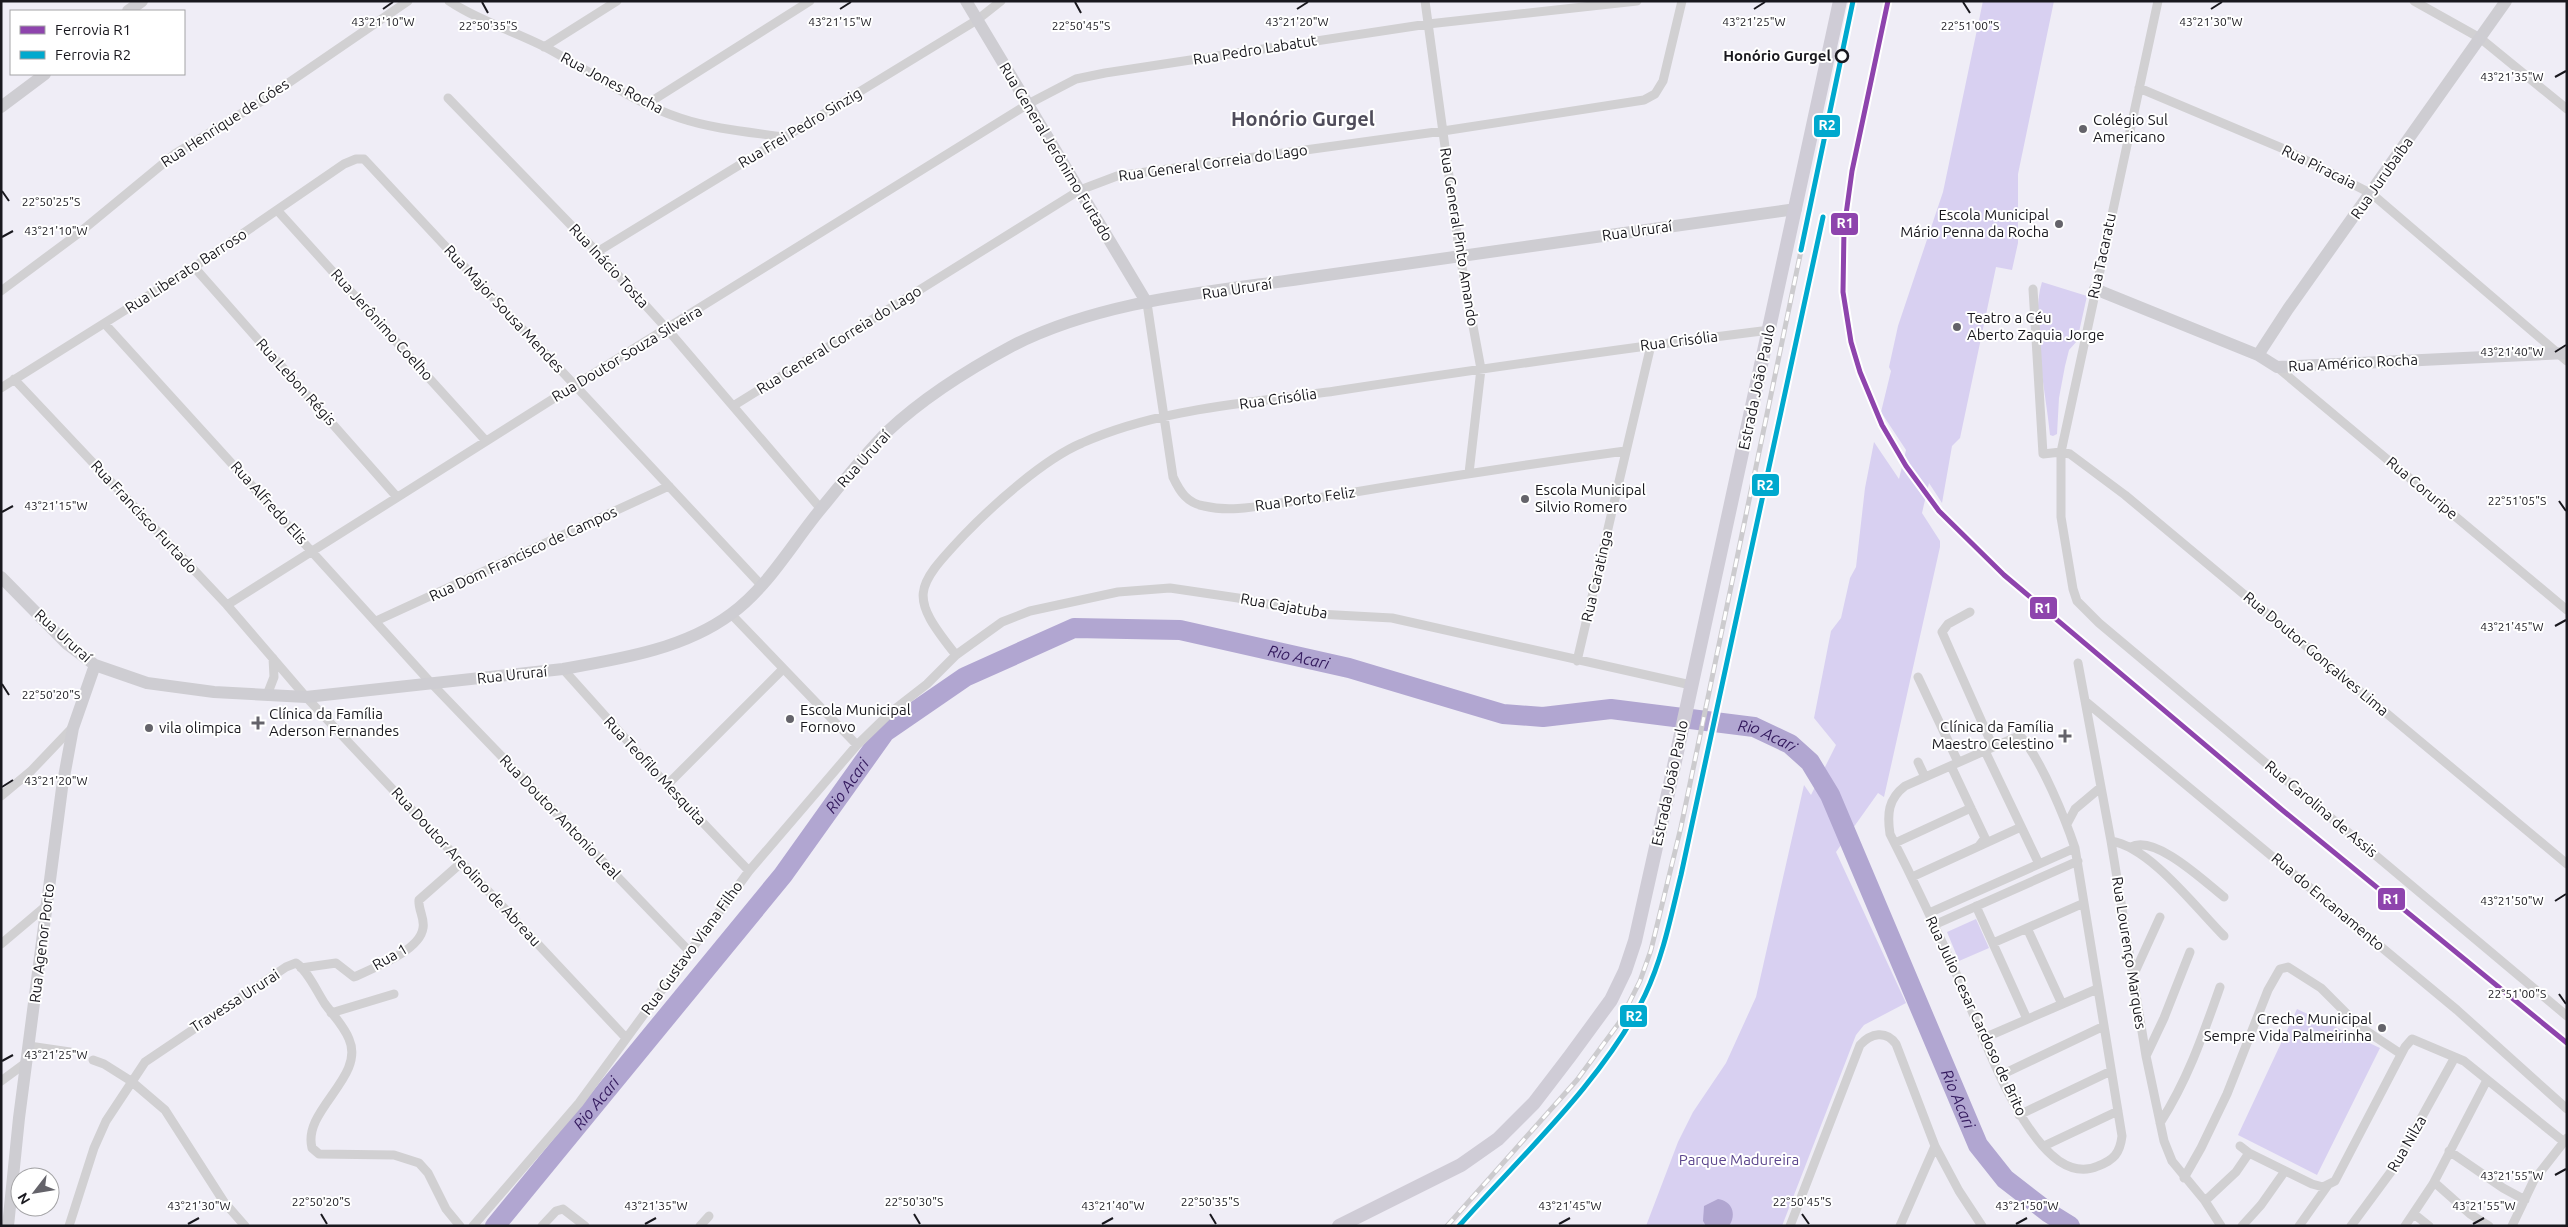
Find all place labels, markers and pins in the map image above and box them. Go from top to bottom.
place label: Honório Gurgel [1723,47,1831,64]
marker: Honório Gurgel [1835,49,1849,63]
place label: Colégio Sul Americano [2093,111,2168,145]
marker: Colégio Sul Americano [2077,123,2089,135]
place label: Escola Municipal Mário Penna da Rocha [1900,206,2049,240]
marker: Escola Municipal Mário Penna da Rocha [2053,218,2065,230]
place label: Teatro a Céu Aberto Zaquia Jorge [1967,309,2105,343]
marker: Teatro a Céu Aberto Zaquia Jorge [1951,321,1963,333]
place label: Escola Municipal Silvio Romero [1535,481,1646,515]
marker: Escola Municipal Silvio Romero [1519,493,1531,505]
place label: Escola Municipal Fornovo [800,701,911,735]
place label: Clínica da Família Aderson Fernandes [269,705,399,739]
marker: Escola Municipal Fornovo [784,713,796,725]
marker: Clínica da Família Aderson Fernandes [251,716,265,730]
place label: Clínica da Família Maestro Celestino [1932,718,2054,752]
place label: vila olimpica [159,719,241,736]
marker: vila olimpica [143,722,155,734]
marker: Clínica da Família Maestro Celestino [2058,729,2072,743]
place label: Creche Municipal Sempre Vida Palmeirinha [2204,1010,2372,1044]
marker: Creche Municipal Sempre Vida Palmeirinha [2376,1022,2388,1034]

